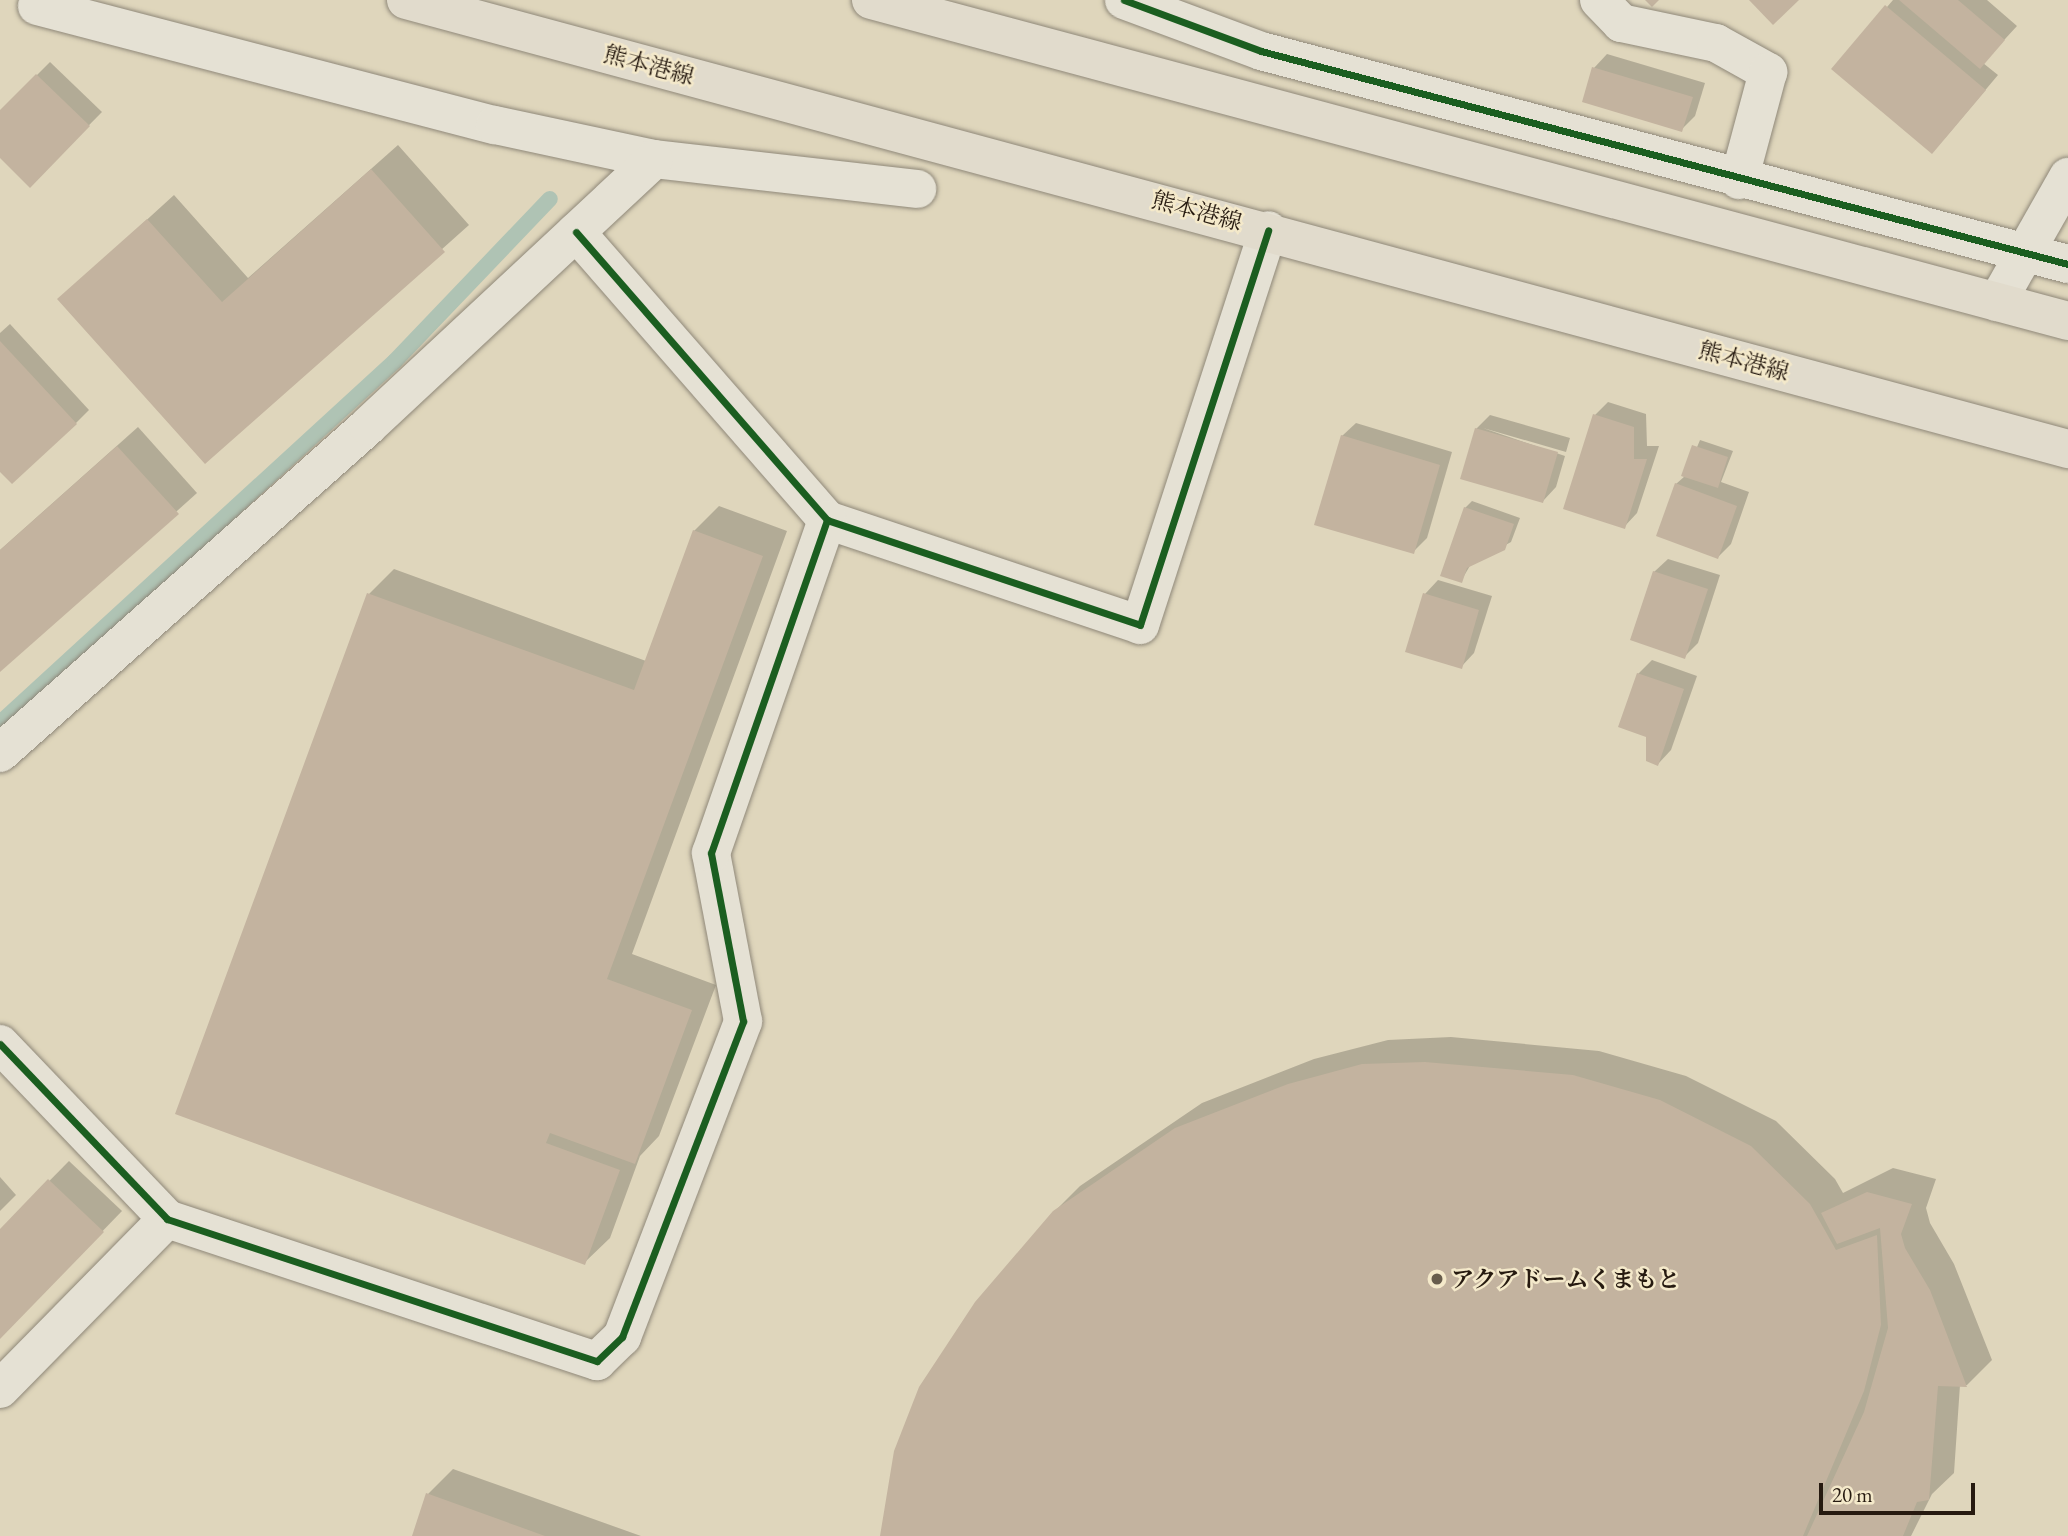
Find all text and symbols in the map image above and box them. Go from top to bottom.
street label: 熊本港線 [601,40,697,90]
street label: 熊本港線 [1149,186,1245,236]
street label: 熊本港線 [1696,336,1792,386]
place label: アクアドームくまもと [1451,1265,1681,1293]
marker: アクアドームくまもと [1429,1271,1445,1287]
scale bar [1823,1470,1979,1514]
text: 20 m [1832,1481,1873,1508]

